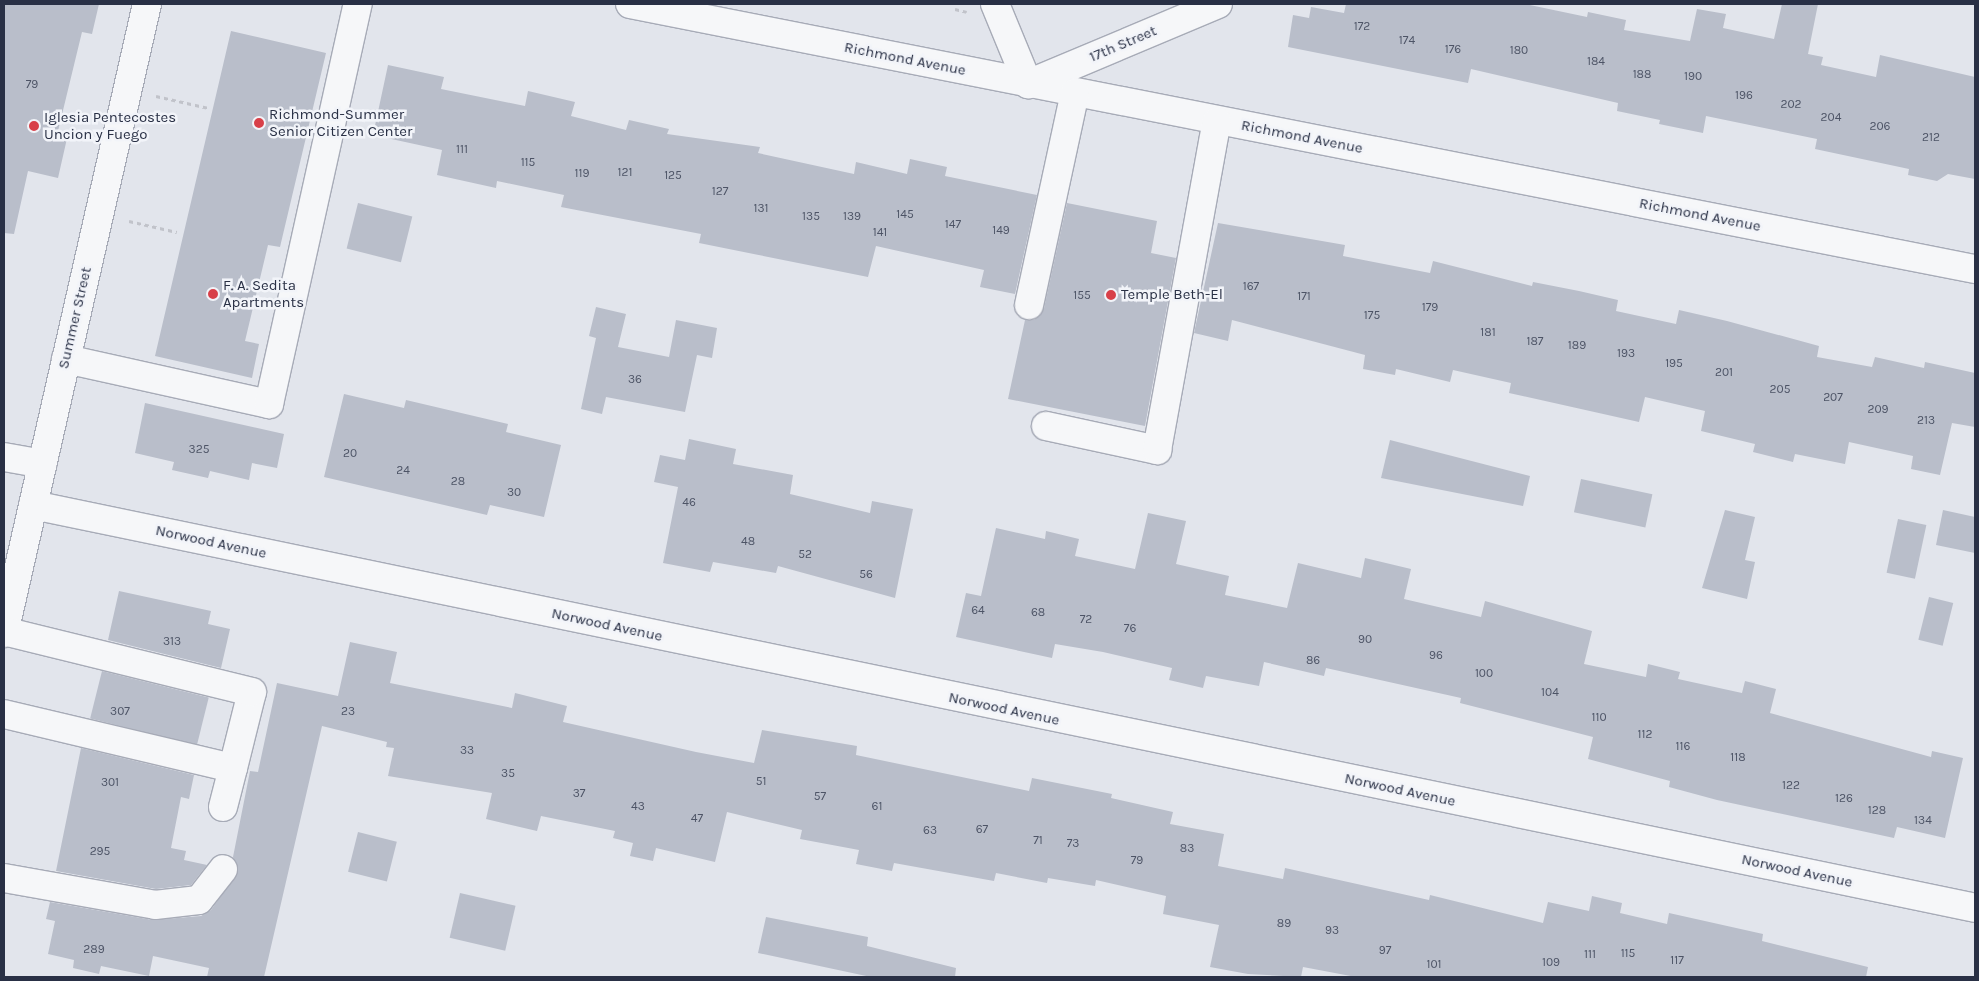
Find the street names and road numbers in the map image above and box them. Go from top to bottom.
street label: 17th Street [1087,22,1159,66]
street label: Richmond Avenue [843,38,967,80]
street label: Richmond Avenue [1240,116,1364,158]
street label: Richmond Avenue [1638,194,1762,236]
street label: Summer Street [55,265,95,371]
street label: Norwood Avenue [154,521,268,563]
street label: Norwood Avenue [550,604,664,646]
street label: Norwood Avenue [947,688,1061,730]
street label: Norwood Avenue [1343,769,1457,811]
street label: Norwood Avenue [1740,850,1854,892]

